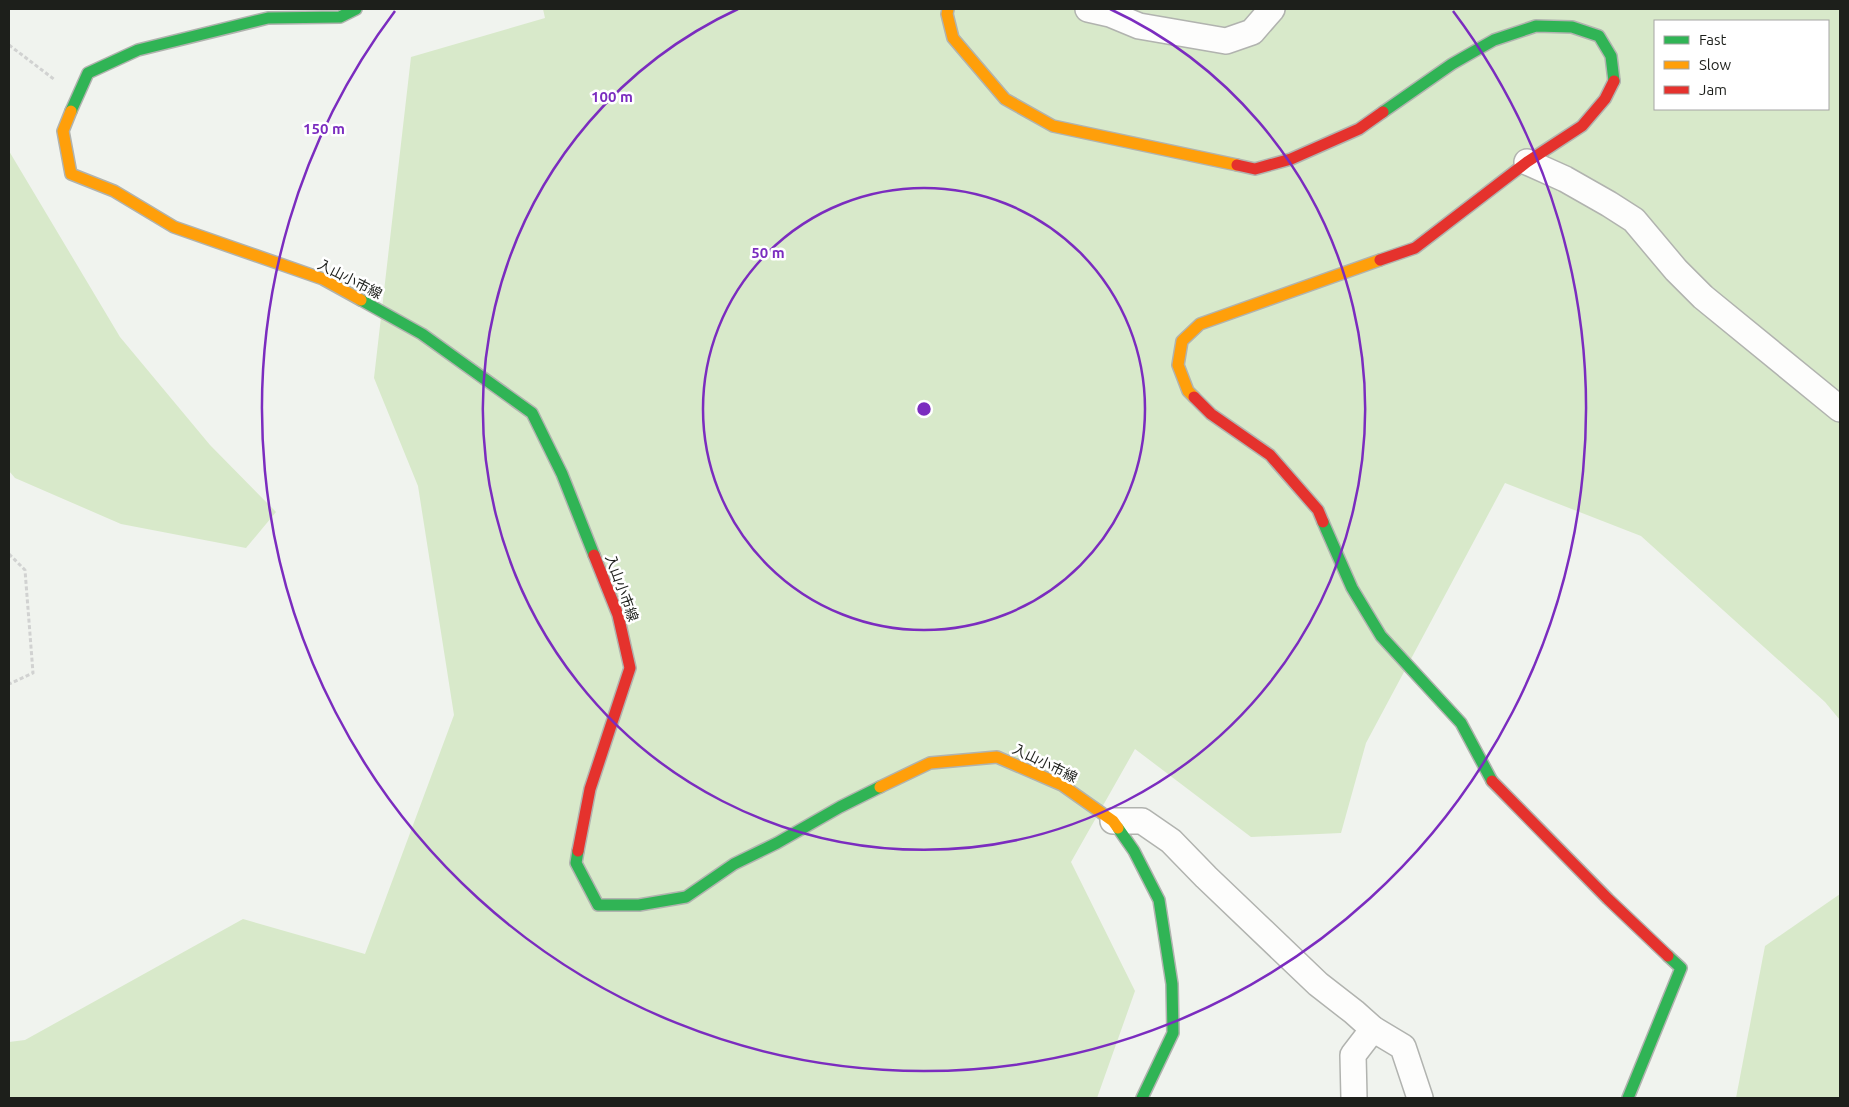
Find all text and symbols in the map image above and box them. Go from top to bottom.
legend [1654,20,1829,110]
text: Fast [1699,31,1727,48]
text: Slow [1699,56,1732,73]
text: Jam [1699,81,1727,98]
text: 100 m [591,88,633,105]
text: 150 m [303,120,345,137]
text: 50 m [751,244,785,261]
street label: 入山小市線 [315,256,385,302]
centre of rings [915,400,933,418]
street label: 入山小市線 [603,552,641,624]
street label: 入山小市線 [1010,740,1080,786]

